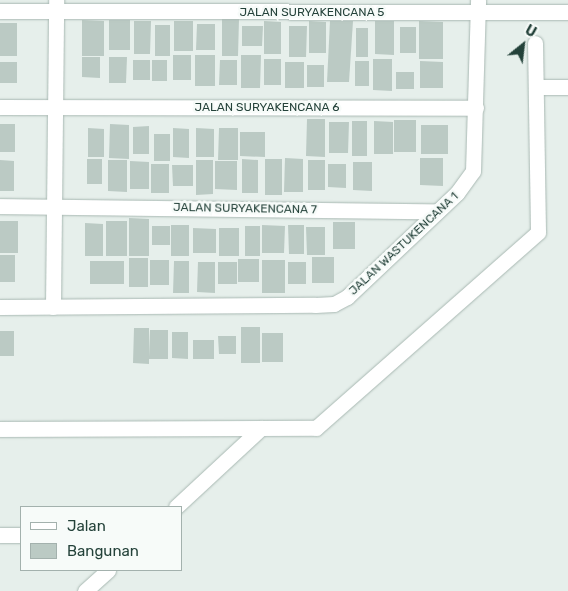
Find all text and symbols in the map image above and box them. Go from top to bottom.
street label: JALAN SURYAKENCANA 5 [239,6,385,20]
north arrow [498,20,548,70]
text: U [522,22,539,41]
street label: JALAN SURYAKENCANA 6 [194,101,340,115]
street label: JALAN WASTUKENCANA 1 [346,189,462,299]
street label: JALAN SURYAKENCANA 7 [173,201,317,217]
legend [20,506,182,571]
text: Jalan [67,517,106,535]
text: Bangunan [67,542,139,560]

